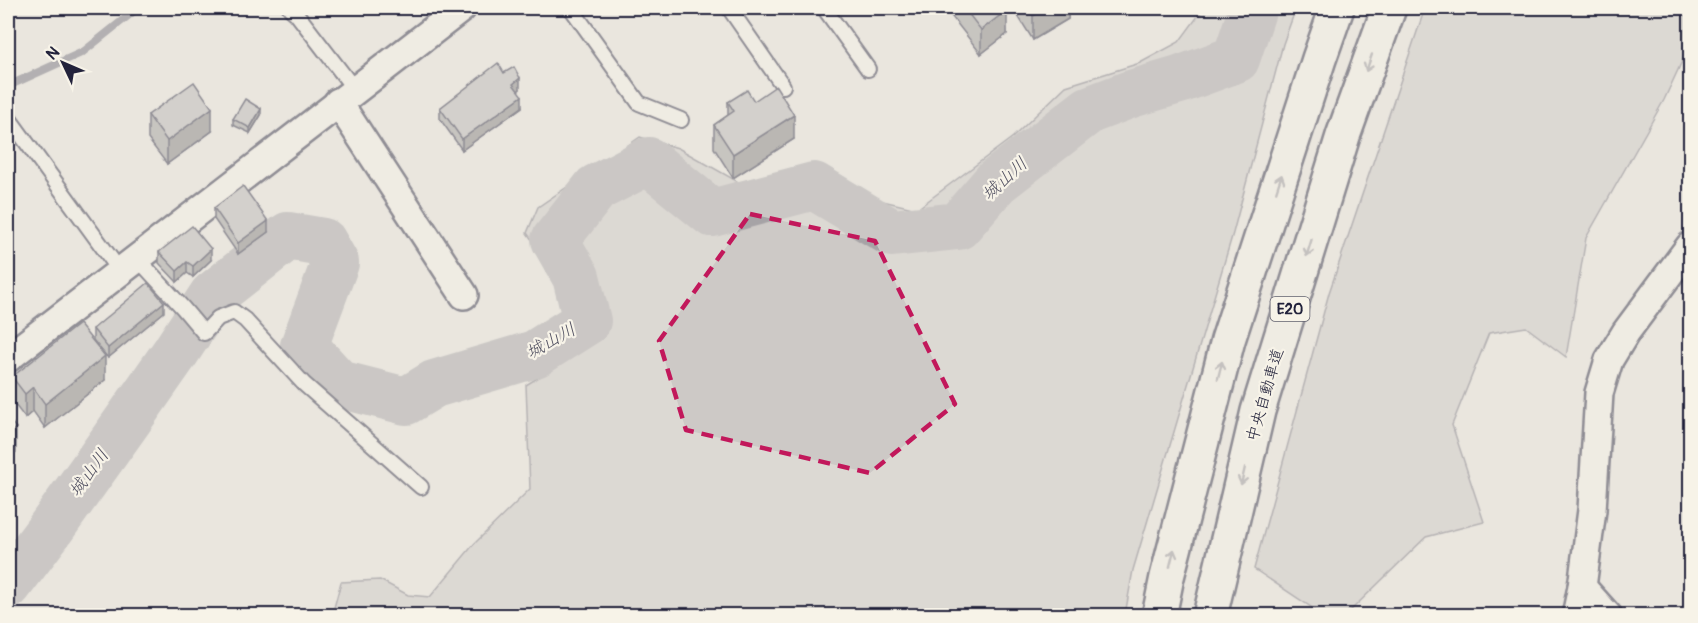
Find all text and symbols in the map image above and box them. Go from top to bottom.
north arrow [33,33,93,93]
text: N [42,42,64,64]
one-way arrow [1363,53,1374,72]
water label: 城山川 [977,152,1033,206]
one-way arrow [1274,175,1285,193]
one-way arrow [1303,238,1314,257]
road number: E20 [1270,297,1310,321]
water label: 城山川 [522,318,580,364]
street label: 中央自動車道 [1242,346,1288,444]
one-way arrow [1215,360,1227,379]
water label: 城山川 [64,444,114,502]
one-way arrow [1237,466,1249,485]
one-way arrow [1167,549,1179,568]

